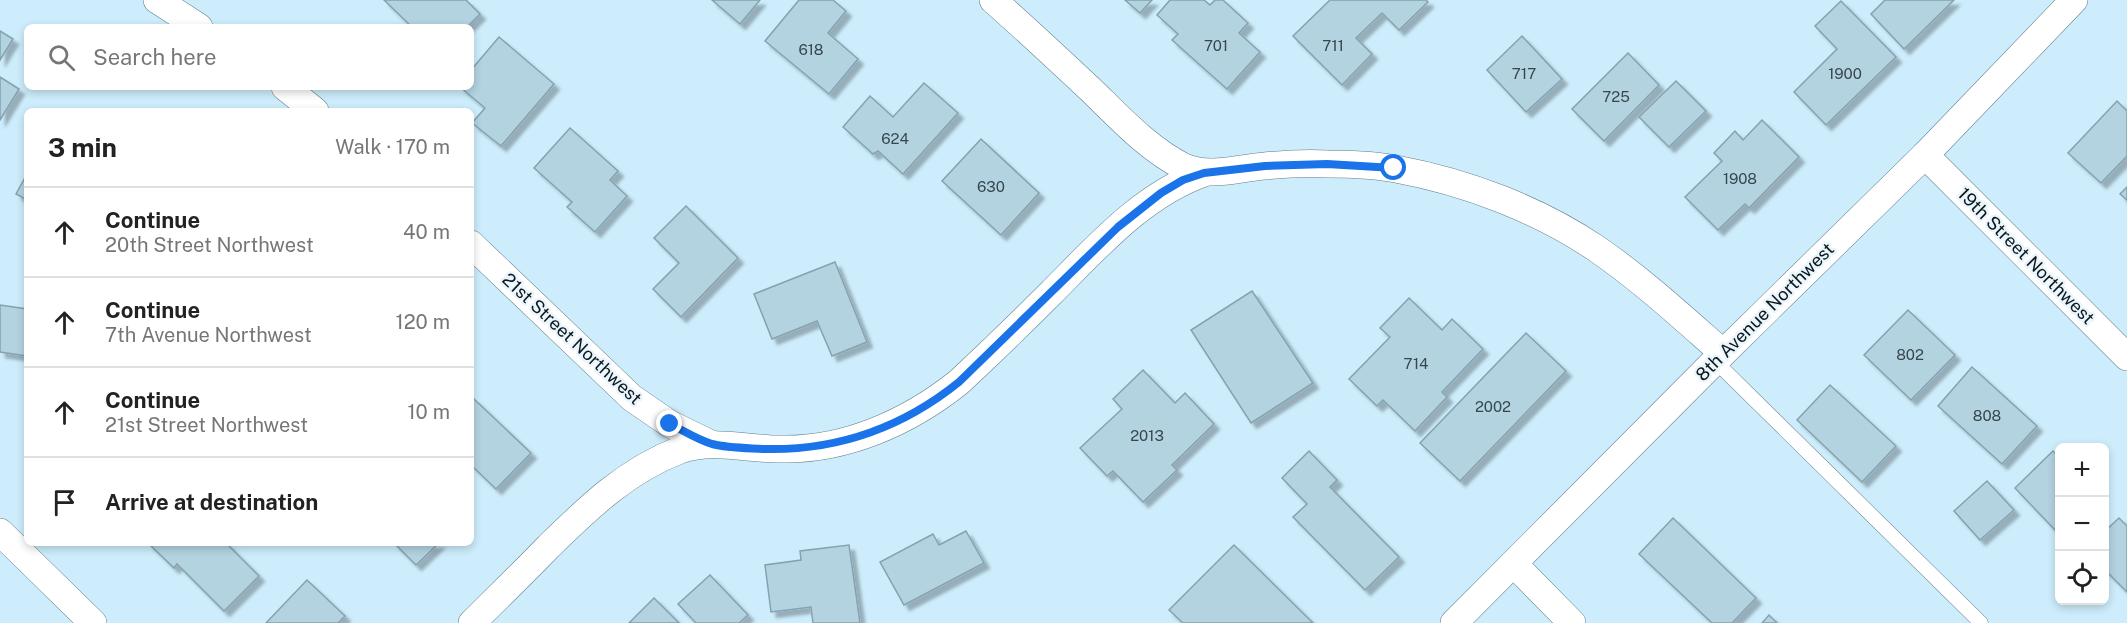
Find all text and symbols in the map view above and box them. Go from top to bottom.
search box [24,24,474,90]
house number: 701 [1204,37,1228,54]
house number: 711 [1322,37,1344,54]
icon: search [45,41,78,74]
house number: 618 [798,41,824,58]
text: Search here [93,44,217,70]
house number: 717 [1512,65,1536,82]
house number: 1900 [1828,65,1862,82]
house number: 725 [1602,88,1630,105]
house number: 624 [881,130,909,147]
text: 3 min [48,132,117,163]
text: Walk · 170 m [335,135,450,159]
route start [1380,154,1406,180]
house number: 1908 [1723,170,1757,187]
house number: 630 [977,178,1005,195]
street label: 19th Street Northwest [1954,183,2099,328]
text: Continue [105,207,200,233]
icon: ahead [48,216,81,249]
text: 40 m [403,220,450,244]
text: 20th Street Northwest [105,233,314,257]
street label: 8th Avenue Northwest [1691,238,1838,385]
street label: 21st Street Northwest [498,269,646,409]
text: Continue [105,297,200,323]
icon: ahead [48,306,81,339]
text: 120 m [396,310,450,334]
text: 7th Avenue Northwest [105,323,312,347]
house number: 802 [1896,346,1924,363]
house number: 714 [1404,355,1428,372]
text: Continue [105,387,200,413]
icon: ahead [48,396,81,429]
house number: 2002 [1475,398,1511,415]
text: 10 m [407,400,450,424]
house number: 808 [1973,407,2001,424]
route end [656,410,682,436]
text: 21st Street Northwest [105,413,308,437]
house number: 2013 [1130,427,1164,444]
map controls [2055,443,2109,605]
button: + [2055,443,2109,497]
icon: arrive [48,486,81,519]
text: Arrive at destination [105,489,318,515]
button: − [2055,497,2109,551]
button: locate [2055,551,2109,605]

